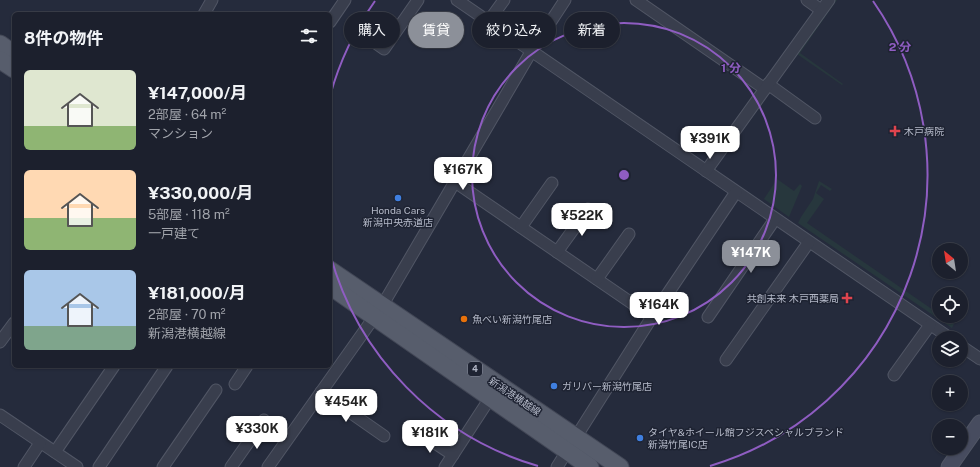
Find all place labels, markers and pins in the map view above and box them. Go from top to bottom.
marker: 木戸病院 [889,125,901,137]
place label: 木戸病院 [904,125,944,137]
pin: ¥391K [682,126,738,160]
pin: ¥167K [435,157,491,191]
centre of rings [617,168,631,182]
marker: Honda Cars 新潟中央赤道店 [393,193,403,203]
pin: ¥522K [554,203,610,237]
place label: Honda Cars 新潟中央赤道店 [363,204,433,228]
pin: ¥147K [723,240,779,274]
pin: ¥164K [631,292,687,326]
place label: 共創未来 木戸西薬局 [747,292,839,304]
marker: 共創未来 木戸西薬局 [842,293,852,303]
place label: 魚べい新潟竹尾店 [472,313,552,325]
marker: 魚べい新潟竹尾店 [459,314,469,324]
place label: ガリバー新潟竹尾店 [562,380,652,392]
marker: ガリバー新潟竹尾店 [549,381,559,391]
pin: ¥454K [318,389,374,423]
pin: ¥330K [229,416,285,450]
pin: ¥181K [402,420,458,454]
place label: タイヤ&ホイール館フジスペシャルブランド 新潟竹尾IC店 [648,426,844,450]
marker: タイヤ&ホイール館フジスペシャルブランド 新潟竹尾IC店 [635,433,645,443]

